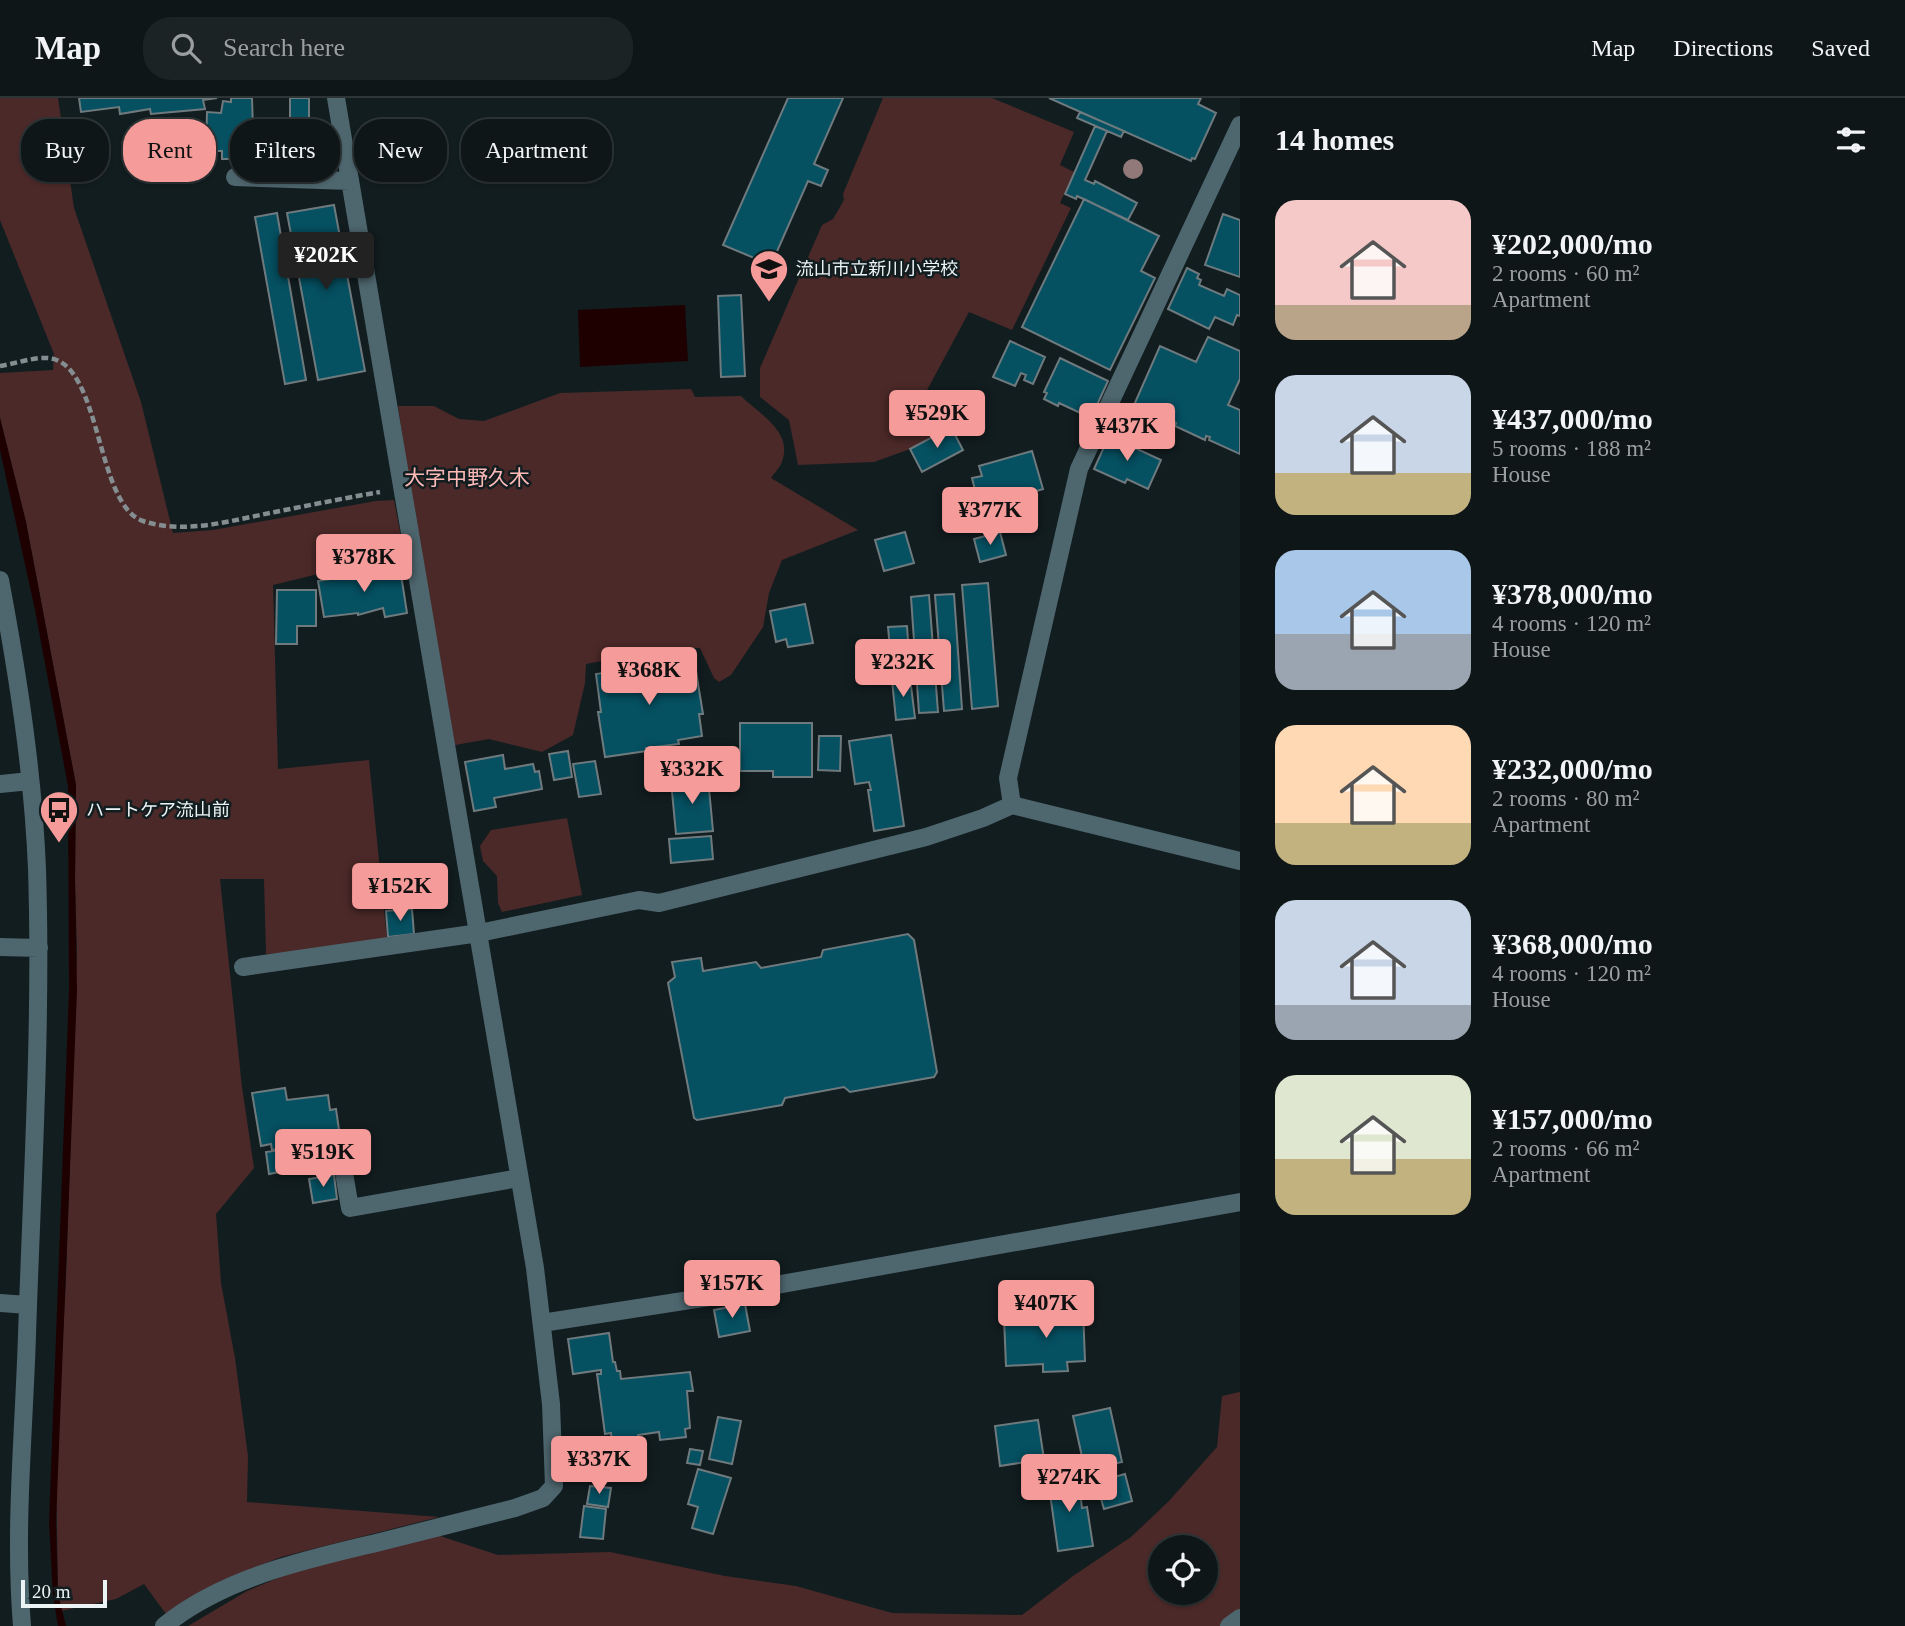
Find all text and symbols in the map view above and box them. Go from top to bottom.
search box [143,17,633,80]
icon: search [167,29,205,67]
text: Map [35,30,101,66]
text: Search here [223,33,345,62]
text: Map [1591,35,1635,61]
text: Directions [1673,35,1773,61]
text: Saved [1811,35,1870,61]
chip: Buy [21,119,109,182]
chip: Rent [123,119,216,182]
chip: Filters [230,119,340,182]
chip: New [354,119,447,182]
chip: Apartment [461,119,612,182]
icon: filters [1832,121,1870,159]
text: 14 homes [1275,123,1394,156]
text: ¥202,000/mo [1492,227,1653,260]
icon: home [1331,228,1415,312]
pin: ¥202K [277,232,375,292]
text: ¥202K [294,242,358,267]
school or university icon: 流山市立新川小学校 [748,248,790,303]
place label: 流山市立新川小学校 [796,259,958,279]
text: 2 rooms · 60 m² [1492,261,1639,286]
text: Apartment [1492,287,1590,312]
pin: ¥529K [888,390,986,450]
text: ¥529K [905,400,969,425]
text: ¥437,000/mo [1492,402,1653,435]
icon: home [1331,403,1415,487]
pin: ¥437K [1078,404,1176,463]
text: ¥437K [1095,413,1159,438]
text: 5 rooms · 188 m² [1492,436,1651,461]
text: House [1492,462,1551,487]
district label: 大字中野久木 [404,466,530,490]
pin: ¥377K [941,488,1039,547]
text: ¥377K [958,497,1022,522]
pin: ¥378K [315,534,413,594]
text: ¥378K [332,544,396,569]
text: ¥378,000/mo [1492,577,1653,610]
icon: home [1331,578,1415,662]
text: 4 rooms · 120 m² [1492,611,1651,636]
text: House [1492,637,1551,662]
pin: ¥232K [854,640,952,699]
pin: ¥368K [600,648,698,707]
text: ¥232K [871,649,935,674]
text: ¥368K [617,657,681,682]
pin: ¥332K [643,746,741,806]
text: ¥232,000/mo [1492,752,1653,785]
icon: home [1331,753,1415,837]
text: ¥332K [660,756,724,781]
text: 2 rooms · 80 m² [1492,786,1639,811]
bus stop icon: ハートケア流山前 [38,789,80,844]
place label: ハートケア流山前 [86,800,230,820]
text: Apartment [1492,812,1590,837]
pin: ¥152K [351,864,449,923]
text: ¥152K [368,873,432,898]
text: ¥368,000/mo [1492,927,1653,960]
icon: home [1331,928,1415,1012]
text: 4 rooms · 120 m² [1492,961,1651,986]
text: House [1492,987,1551,1012]
text: ¥157,000/mo [1492,1102,1653,1135]
icon: home [1331,1103,1415,1187]
pin: ¥519K [274,1130,372,1189]
text: 2 rooms · 66 m² [1492,1136,1639,1161]
text: ¥519K [291,1139,355,1164]
text: Apartment [1492,1162,1590,1187]
pin: ¥157K [683,1260,781,1320]
text: ¥157K [700,1270,764,1295]
pin: ¥407K [997,1280,1095,1340]
text: ¥407K [1014,1290,1078,1315]
pin: ¥337K [550,1436,648,1496]
text: ¥337K [567,1446,631,1471]
pin: ¥274K [1020,1454,1118,1514]
text: ¥274K [1037,1464,1101,1489]
map controls [1148,1535,1218,1605]
button: locate [1148,1535,1218,1605]
scale bar [21,1577,107,1609]
text: 20 m [32,1581,71,1602]

